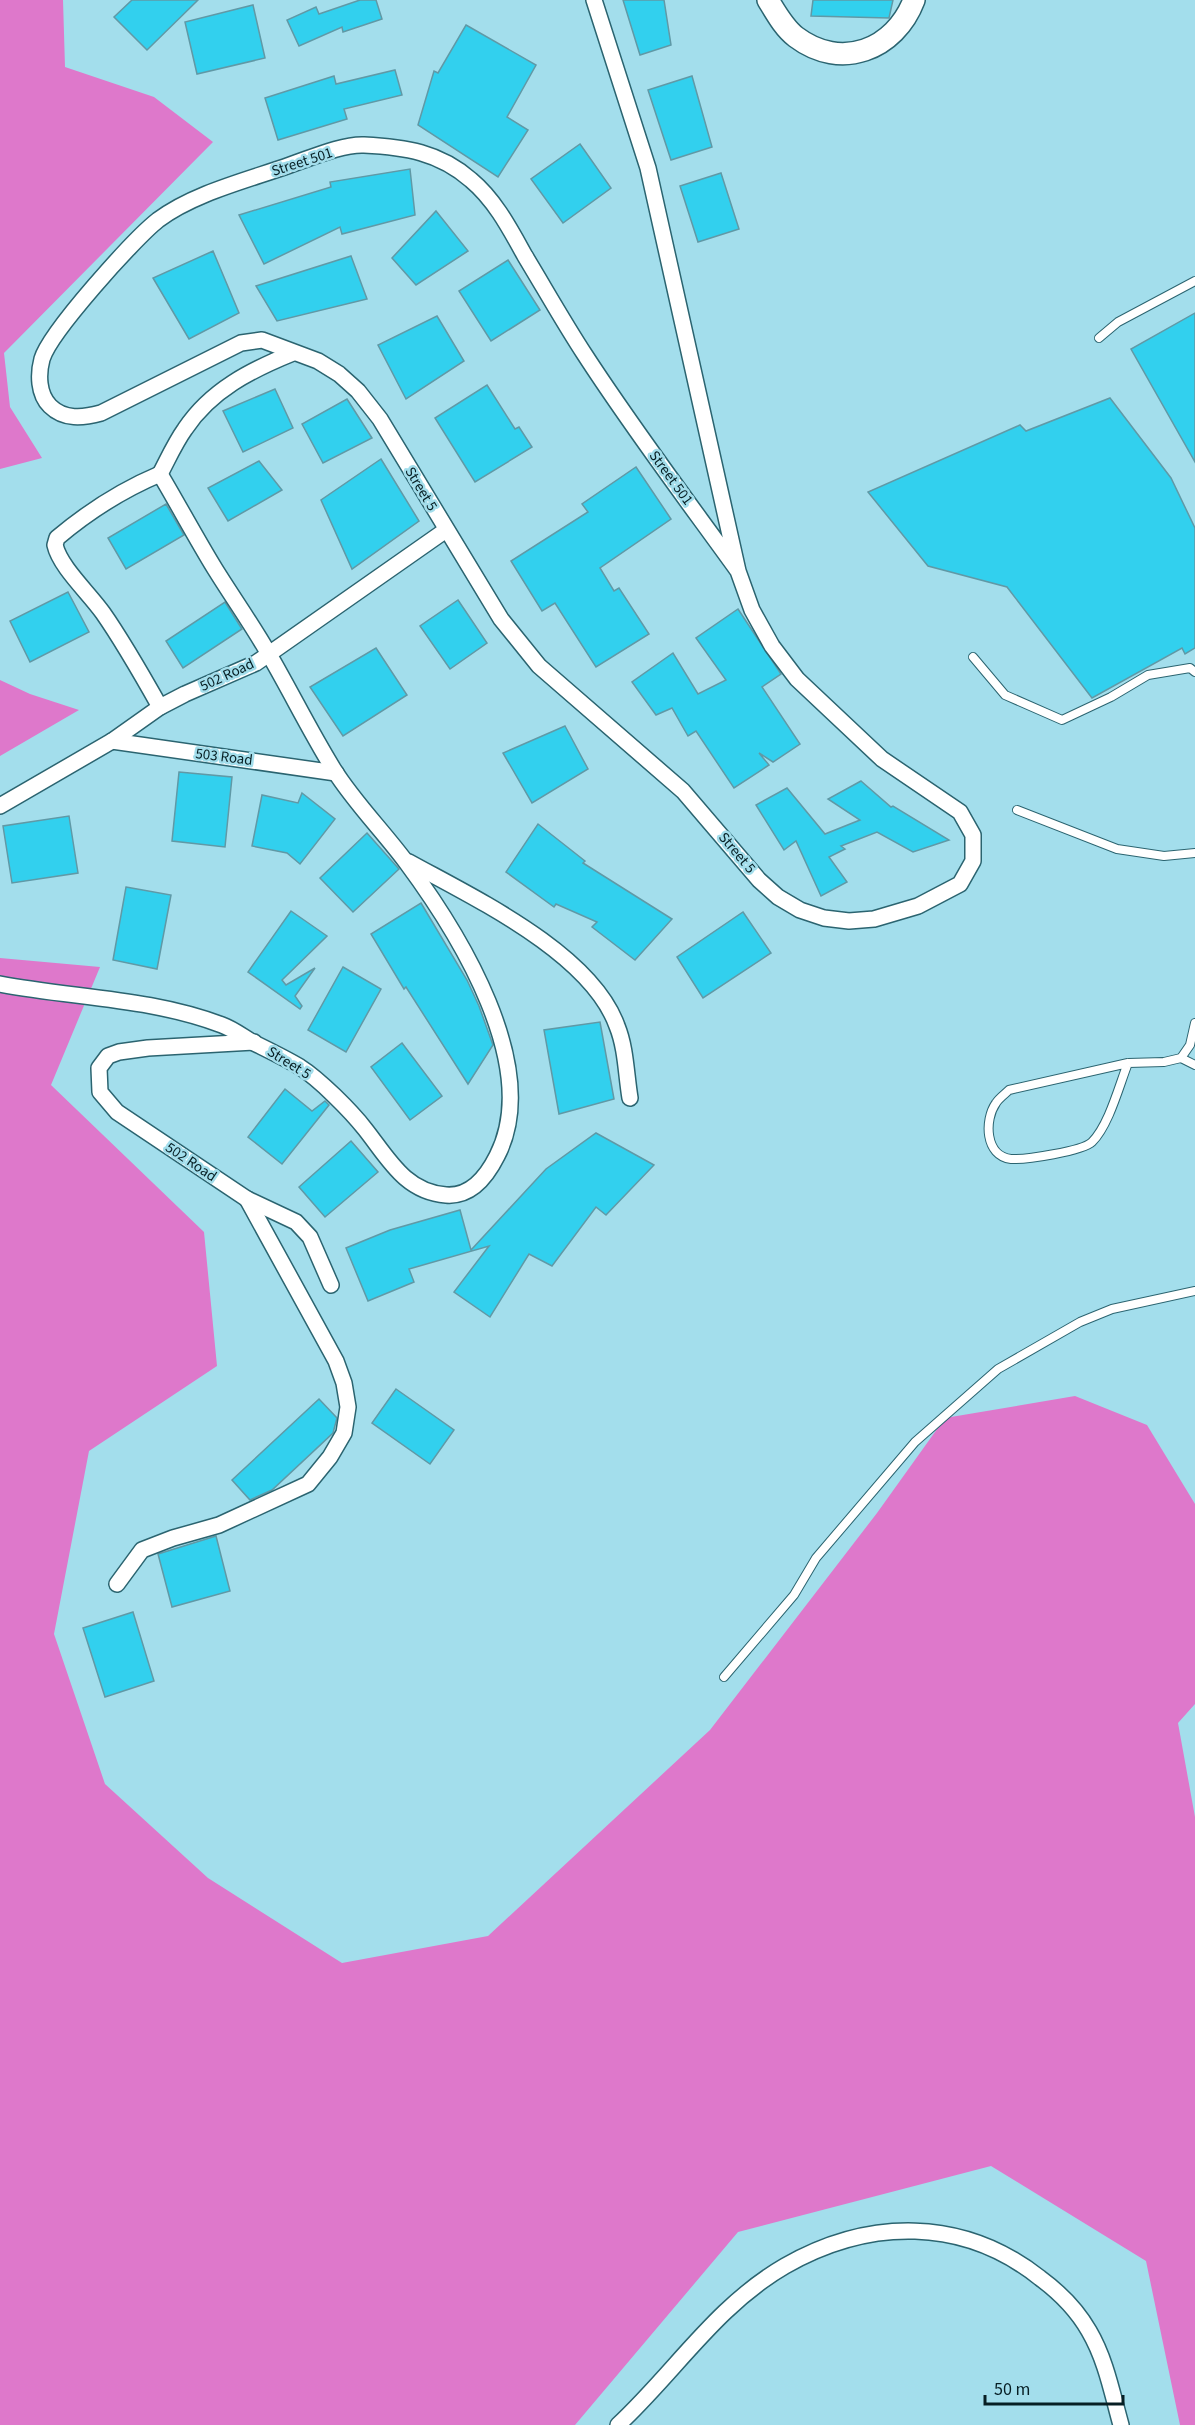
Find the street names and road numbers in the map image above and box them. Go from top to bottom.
street label: Street 501 [269,142,335,182]
street label: Street 501 [644,446,698,510]
street label: Street 5 [400,463,442,515]
street label: 502 Road [196,653,258,697]
street label: 503 Road [194,743,254,771]
street label: Street 5 [714,828,760,878]
street label: Street 5 [263,1041,315,1085]
street label: 502 Road [161,1137,221,1187]

